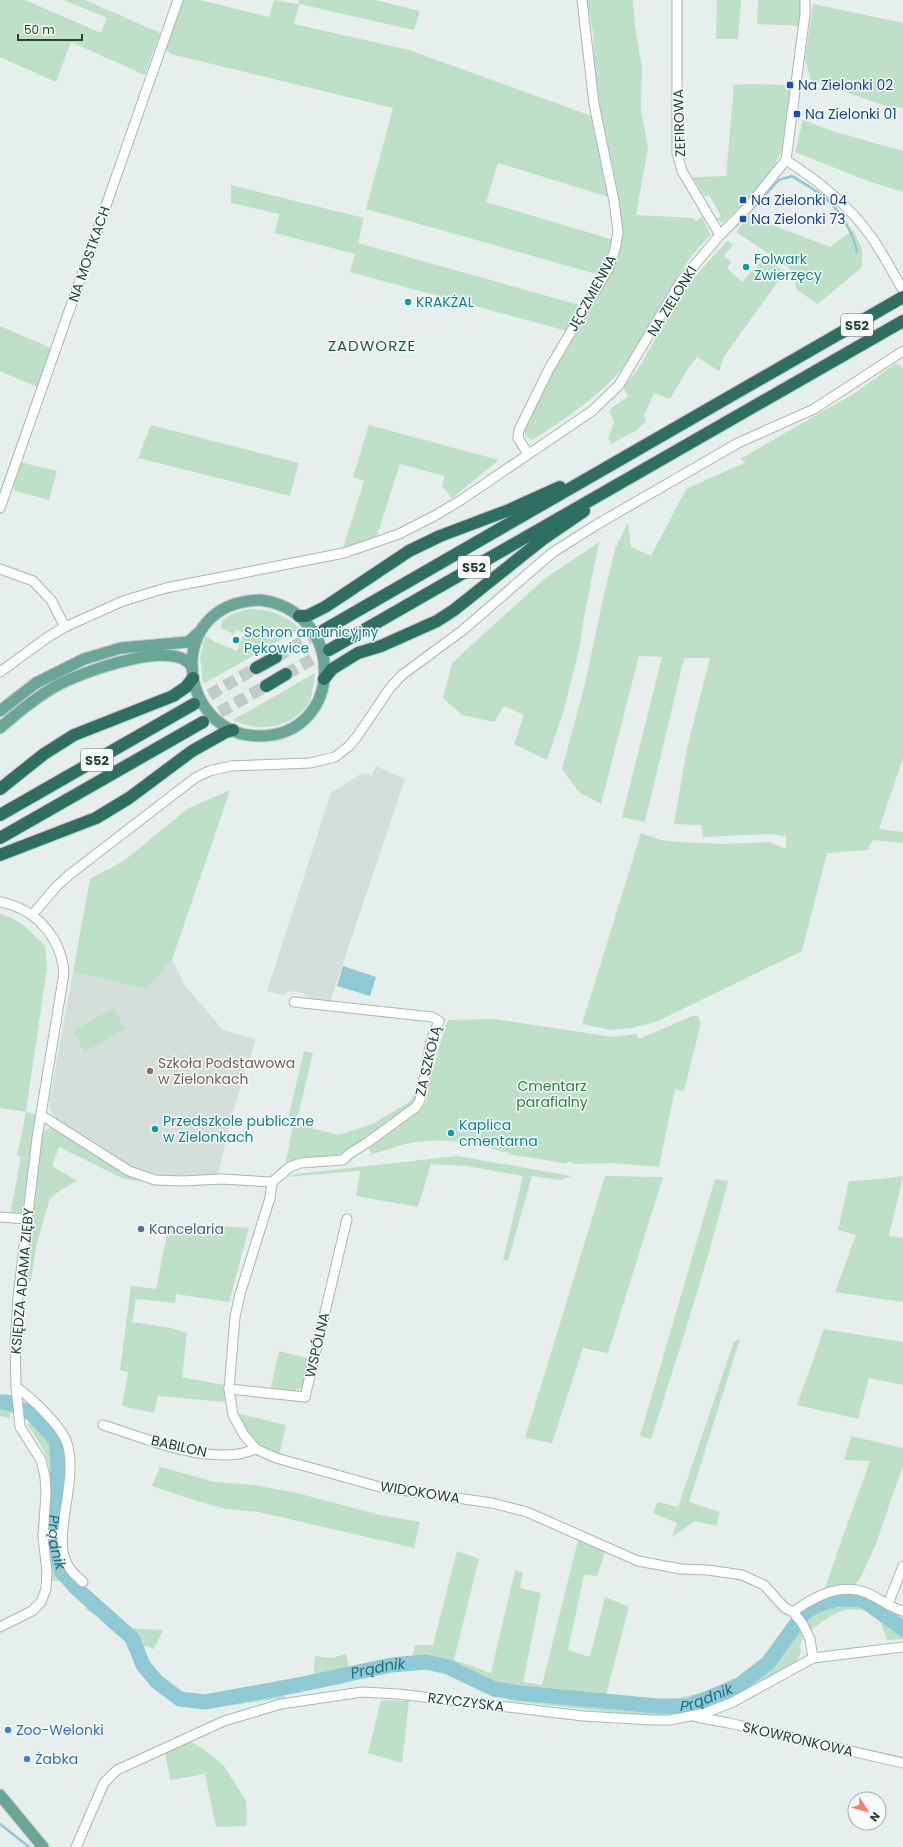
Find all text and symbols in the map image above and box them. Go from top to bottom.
scale bar [18,16,82,42]
text: 50 m [24,21,55,38]
place label: Na Zielonki 02 [798,75,893,95]
marker: Na Zielonki 02 [785,80,795,90]
street label: ZEFIROWA [668,89,690,157]
place label: Na Zielonki 01 [805,104,897,124]
marker: Na Zielonki 01 [792,109,802,119]
place label: Na Zielonki 04 [751,190,847,210]
marker: Na Zielonki 04 [738,195,748,205]
street label: NA MOSTKACH [63,203,115,305]
place label: Na Zielonki 73 [751,209,845,229]
marker: Na Zielonki 73 [738,214,748,224]
place label: Folwark Zwierzęcy [754,249,822,285]
street label: JĘCZMIENNA [563,251,621,335]
street label: NA ZIELONKI [642,262,702,340]
marker: Folwark Zwierzęcy [741,262,751,272]
place label: KRAKŻAL [416,292,474,312]
marker: KRAKŻAL [403,297,413,307]
road number: S52 [841,314,873,336]
district label: ZADWORZE [328,335,416,356]
road number: S52 [458,556,490,578]
place label: Schron amunicyjny Pękowice [244,622,379,658]
marker: Schron amunicyjny Pękowice [231,635,241,645]
road number: S52 [81,749,113,771]
street label: ZA SZKOŁĄ [410,1023,446,1098]
place label: Szkoła Podstawowa w Zielonkach [158,1053,295,1089]
marker: Szkoła Podstawowa w Zielonkach [145,1066,155,1076]
park label: Cmentarz parafialny [516,1076,588,1112]
place label: Przedszkole publiczne w Zielonkach [163,1111,314,1147]
place label: Kaplica cmentarna [459,1115,538,1151]
marker: Przedszkole publiczne w Zielonkach [150,1124,160,1134]
marker: Kaplica cmentarna [446,1128,456,1138]
street label: KSIĘDZA ADAMA ZIĘBY [6,1207,38,1355]
place label: Kancelaria [149,1219,224,1239]
marker: Kancelaria [136,1224,146,1234]
street label: WSPÓLNA [300,1310,334,1380]
street label: BABILON [149,1430,209,1462]
street label: WIDOKOWA [379,1476,461,1508]
water label: Prądnik [43,1515,72,1573]
water label: Prądnik [348,1653,407,1683]
water label: Prądnik [680,1678,737,1716]
street label: RZYCZYSKA [427,1687,505,1717]
street label: SKOWRONKOWA [741,1717,855,1761]
place label: Zoo-Welonki [16,1720,104,1740]
marker: Zoo-Welonki [3,1725,13,1735]
place label: Żabka [35,1749,78,1769]
marker: Żabka [22,1754,32,1764]
north arrow [847,1791,887,1831]
text: N [866,1809,884,1825]

